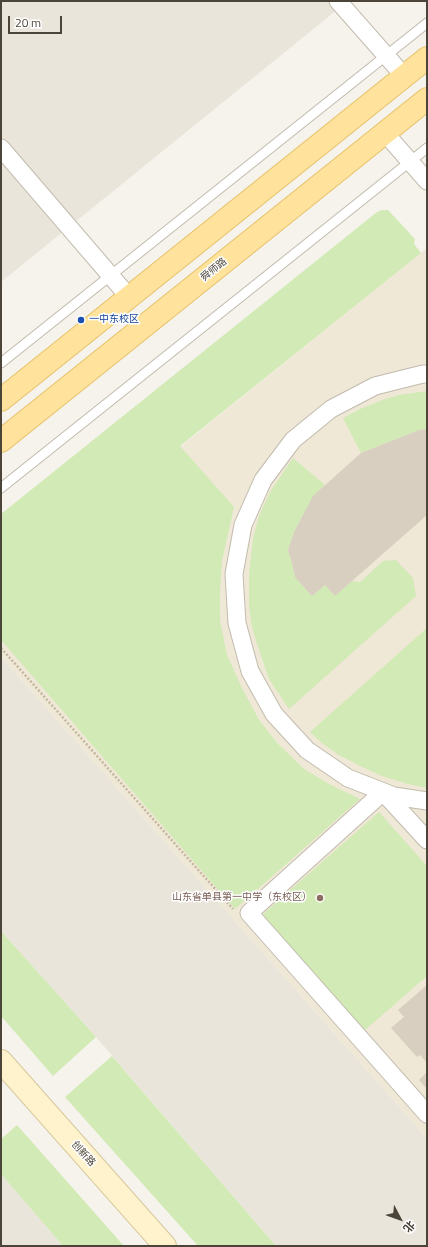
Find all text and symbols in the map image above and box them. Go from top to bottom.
scale bar [10,8,64,34]
text: 20 m [15,13,41,32]
street label: 舜师路 [199,256,229,284]
place label: 一中东校区 [89,314,139,326]
marker: 一中东校区 [76,315,86,325]
place label: 山东省单县第一中学（东校区） [172,892,312,904]
marker: 山东省单县第一中学（东校区） [315,893,325,903]
street label: 创新路 [69,1139,97,1169]
north arrow [380,1199,420,1239]
text: 北 [399,1217,419,1236]

